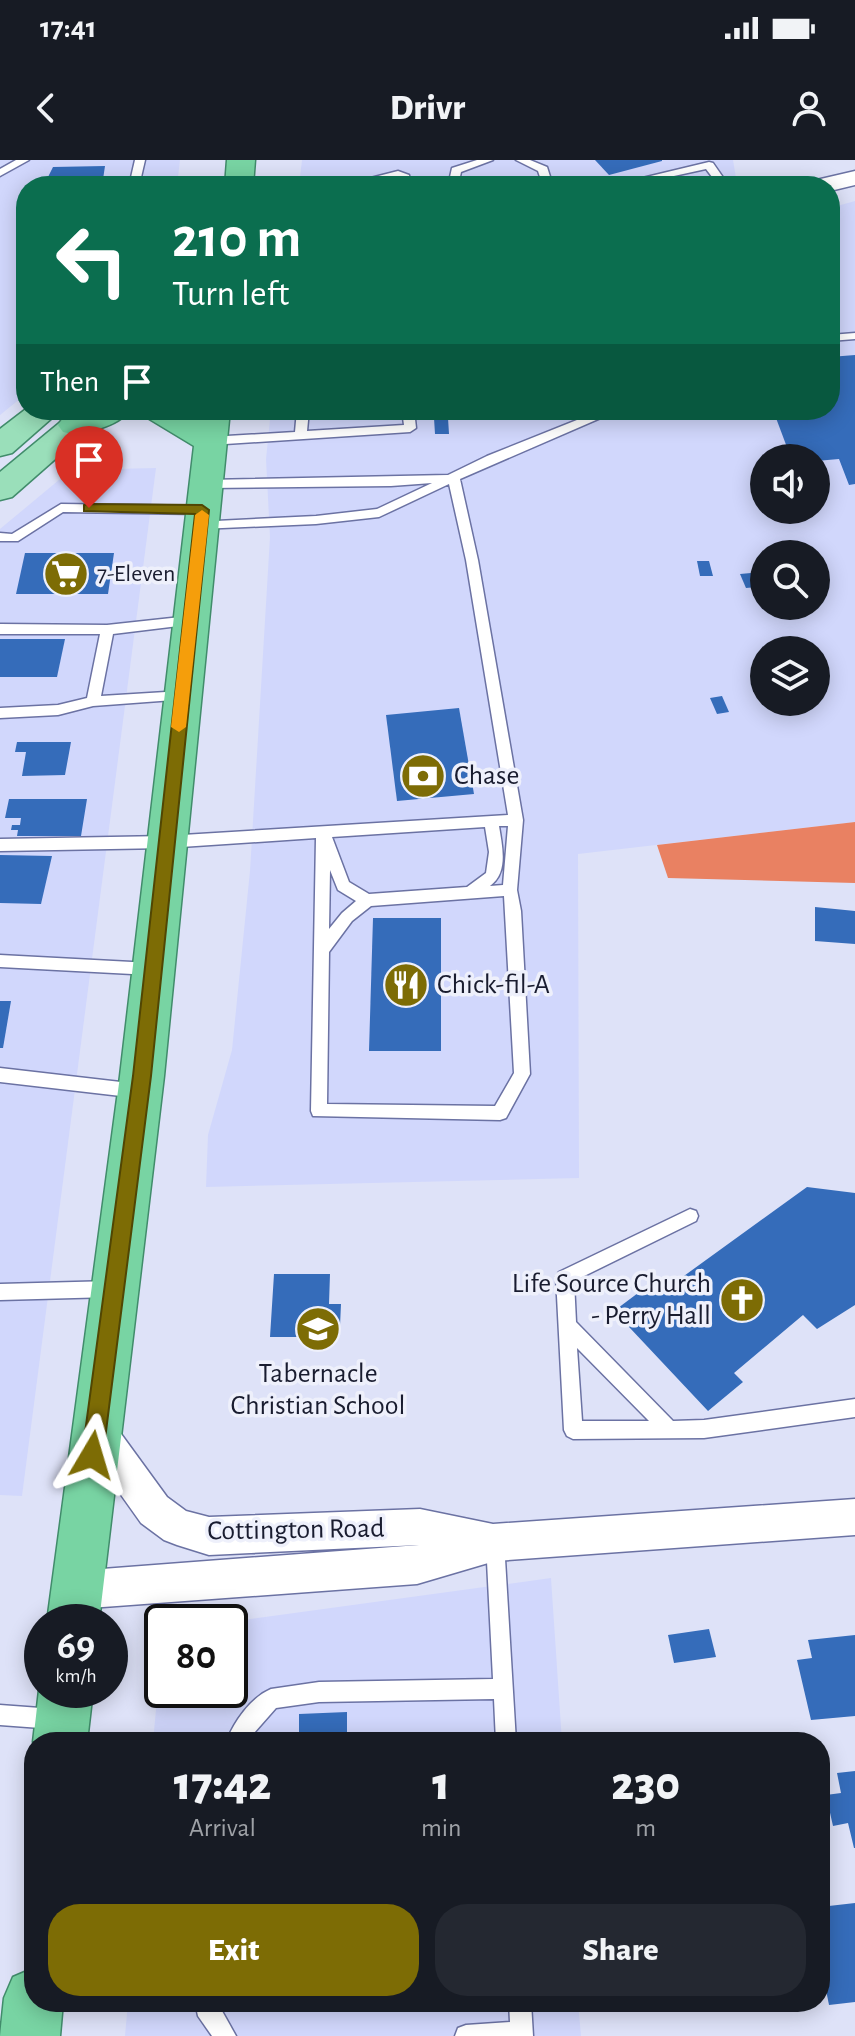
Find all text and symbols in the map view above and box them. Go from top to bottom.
text: 17:41 [40,13,97,43]
icon: back [24,86,68,130]
icon: person [787,86,831,130]
text: Drivr [390,90,465,126]
icon: left [40,208,144,312]
text: 210 m [172,211,301,267]
text: Turn left [172,276,289,312]
icon: arrive [115,360,159,404]
text: Then [40,367,99,397]
pin [55,426,123,508]
icon: arrive [67,438,111,482]
map controls [750,444,830,716]
button: sound [750,444,830,524]
button: search [750,540,830,620]
supermarket icon: 7-Eleven [42,550,90,598]
place label: 7-Eleven [97,562,175,586]
button: layers [750,636,830,716]
bank icon: Chase [399,752,447,800]
place label: Chase [454,762,519,790]
restaurant icon: Chick-fil-A [382,961,430,1009]
place label: Chick-fil-A [437,971,550,999]
place label: Life Source Church - Perry Hall [512,1270,711,1330]
church icon: Life Source Church - Perry Hall [718,1276,766,1324]
school or university icon: Tabernacle Christian School [294,1305,342,1353]
place label: Tabernacle Christian School [231,1360,405,1420]
position arrow [50,1413,134,1497]
street label: Cottington Road [207,1514,385,1546]
speed limit sign: 80 [144,1604,248,1708]
text: 69 [57,1626,95,1666]
text: km/h [55,1666,97,1686]
text: 17:42 [174,1761,271,1809]
text: 1 [432,1761,450,1809]
text: 230 [611,1761,680,1809]
text: Arrival [189,1815,256,1841]
text: min [421,1815,461,1841]
text: m [635,1815,656,1841]
button: Exit [48,1904,419,1996]
button: Share [435,1904,806,1996]

